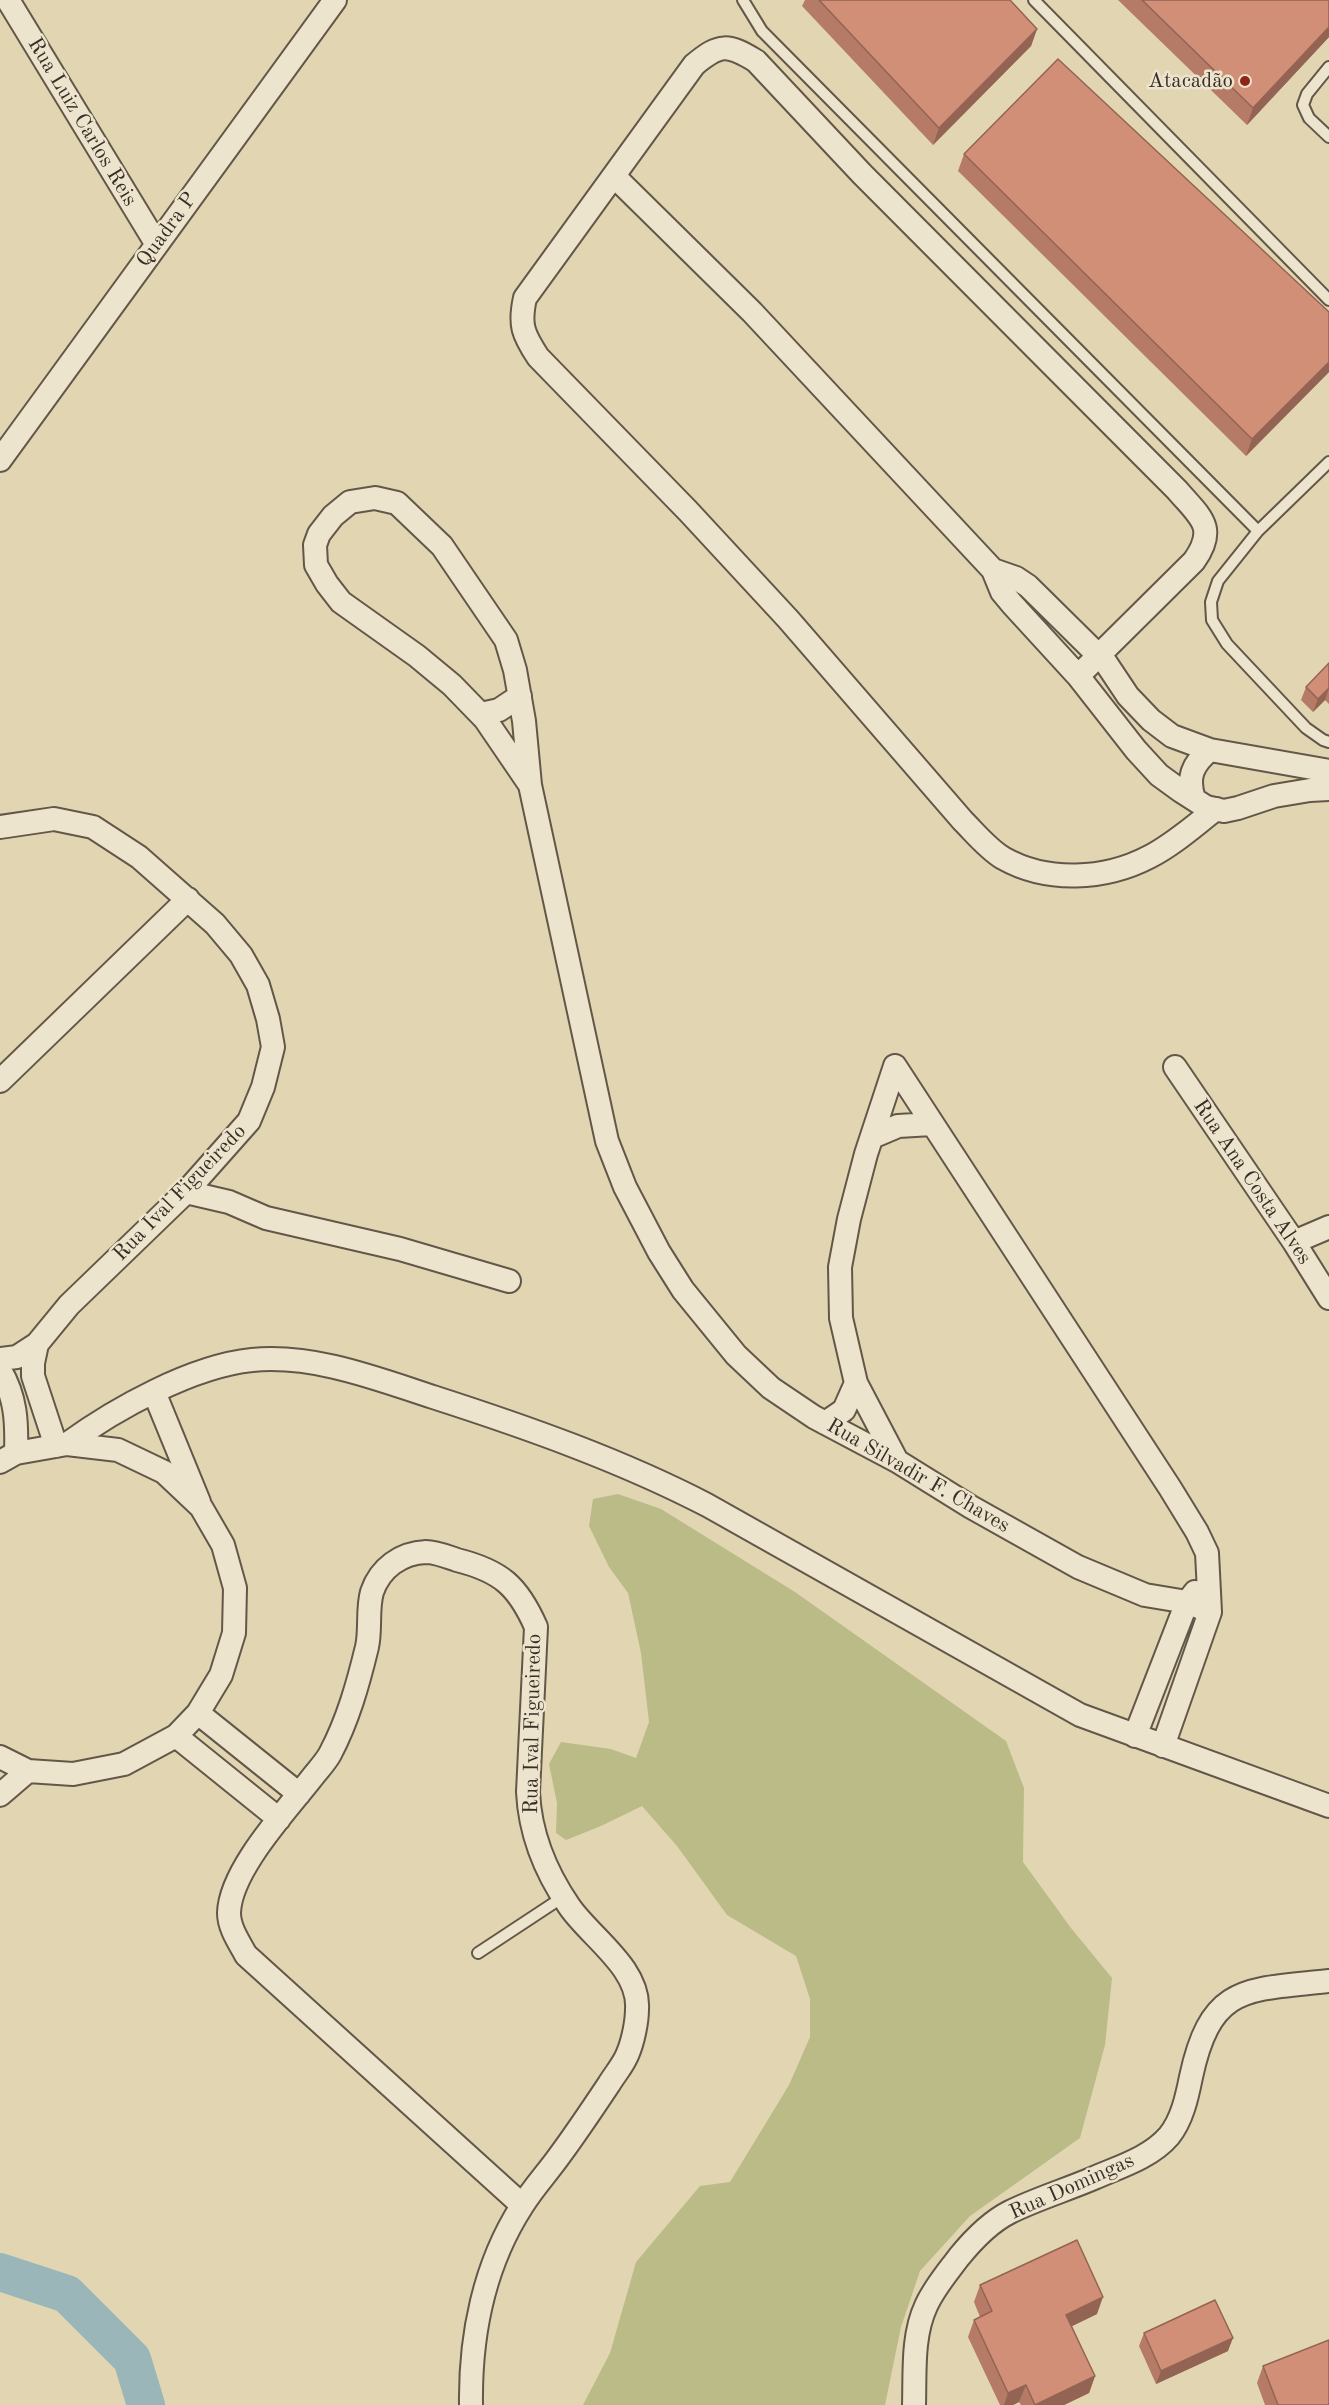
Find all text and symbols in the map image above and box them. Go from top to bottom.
street label: Rua Luiz Carlos Reis [22,33,142,211]
place label: Atacadão [1148,68,1233,94]
marker: Atacadão [1238,74,1252,88]
street label: Quadra P [131,188,203,272]
street label: Rua Ana Costa Alves [1187,1095,1317,1269]
street label: Rua Ival Figueiredo [108,1119,252,1267]
street label: Rua Silvadir F. Chaves [822,1413,1014,1539]
street label: Rua Ival Figueiredo [519,1634,547,1814]
street label: Rua Domingas [1006,2148,1138,2226]

